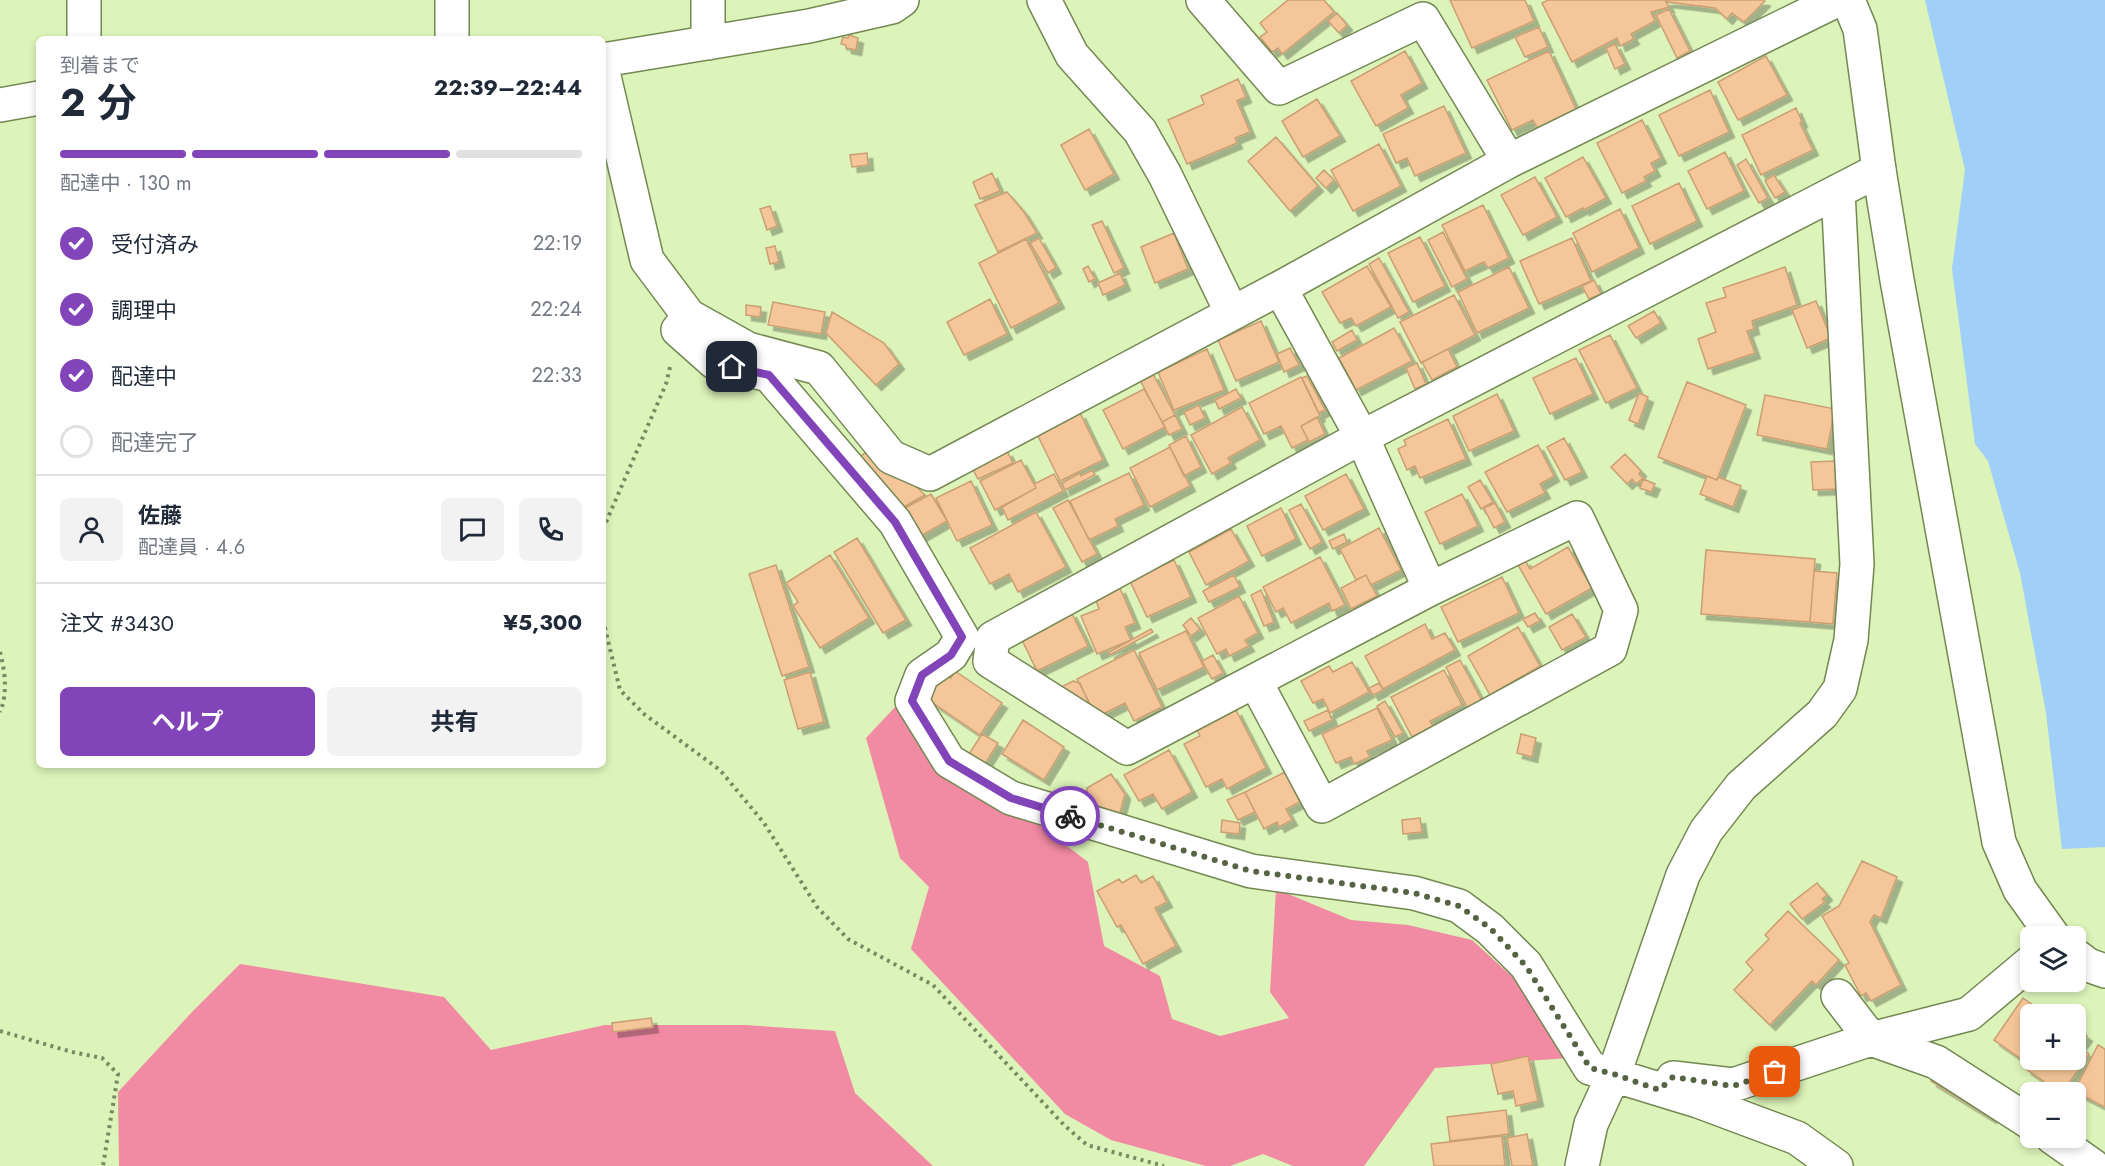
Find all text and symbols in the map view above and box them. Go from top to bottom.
text: 到着まで [60,51,140,80]
text: 22:39–22:44 [434,71,582,103]
text: 2 分 [60,74,136,131]
text: 配達中 · 130 m [60,169,192,198]
icon: check [60,227,93,260]
text: 受付済み [111,228,199,260]
text: 22:19 [533,229,582,258]
icon: check [60,293,93,326]
text: 調理中 [111,294,177,326]
text: 22:24 [530,295,582,324]
pin [706,341,757,392]
icon: home [715,350,748,383]
icon: check [60,359,93,392]
text: 配達中 [111,360,177,392]
text: 22:33 [531,361,582,390]
text: 配達完了 [111,426,199,458]
button: person [60,498,123,561]
button: chat [441,498,504,561]
button: phone [519,498,582,561]
text: 佐藤 [138,499,182,531]
text: 配達員 · 4.6 [138,533,245,562]
text: ¥5,300 [503,606,582,638]
text: 注文 #3430 [60,607,174,639]
button: ヘルプ [60,687,315,756]
button: 共有 [327,687,582,756]
courier [1040,786,1100,846]
icon: bike [1054,800,1087,833]
map controls [2020,926,2086,1148]
button: layers [2020,926,2086,992]
button: + [2020,1004,2086,1070]
pin [1749,1046,1800,1097]
icon: bag [1758,1055,1791,1088]
button: − [2020,1082,2086,1148]

